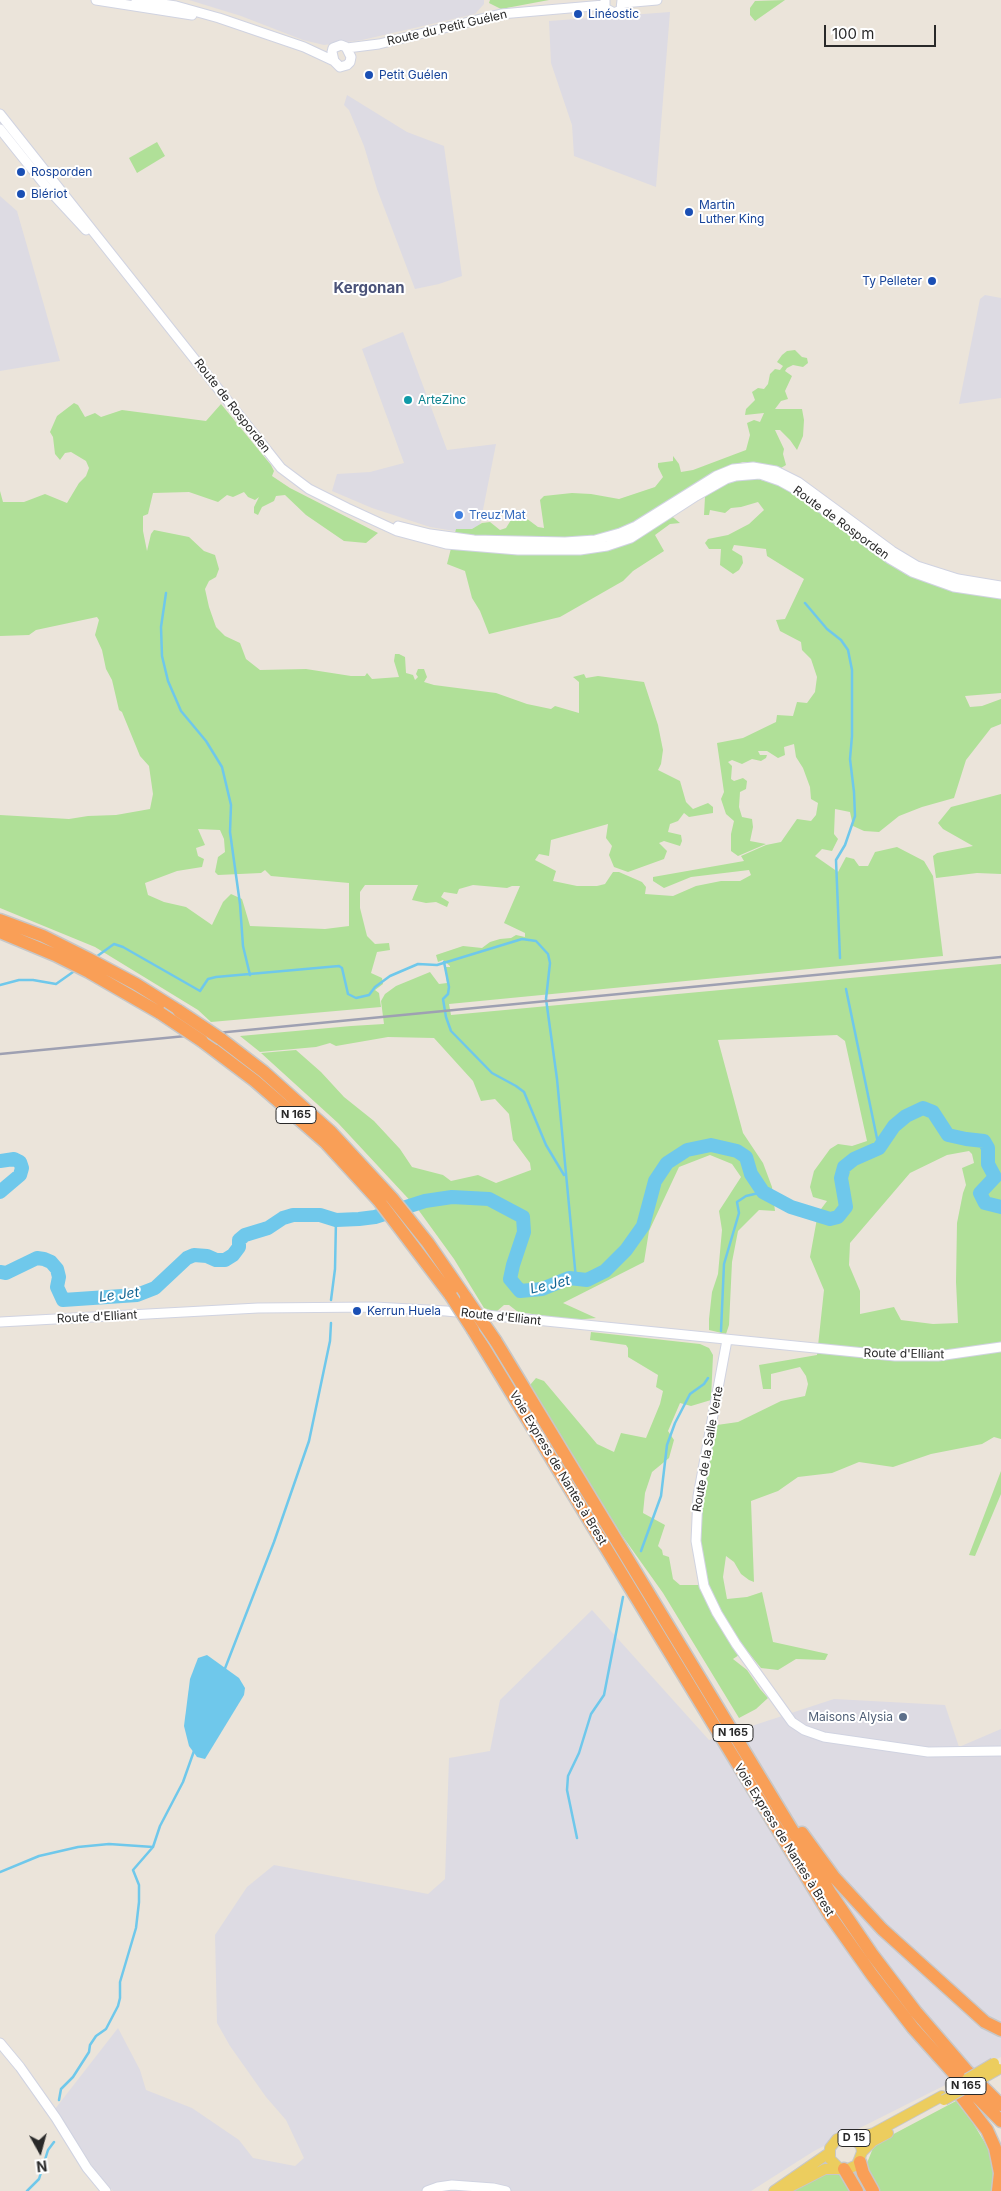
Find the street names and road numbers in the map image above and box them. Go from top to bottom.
street label: Route du Petit Guélen [386,7,508,49]
street label: Route de Rosporden [191,356,273,456]
street label: Route de Rosporden [790,483,892,563]
road number: N 165 [276,1106,316,1124]
street label: Route d'Elliant [460,1306,542,1328]
street label: Route d'Elliant [56,1308,138,1326]
street label: Route d'Elliant [864,1346,944,1362]
street label: Route de la Salle Verte [690,1385,726,1513]
street label: Voie Express de Nantes à Brest [506,1388,610,1548]
road number: N 165 [713,1725,753,1742]
street label: Voie Express de Nantes à Brest [731,1761,837,1919]
road number: N 165 [946,2078,986,2094]
road number: D 15 [838,2130,870,2146]

